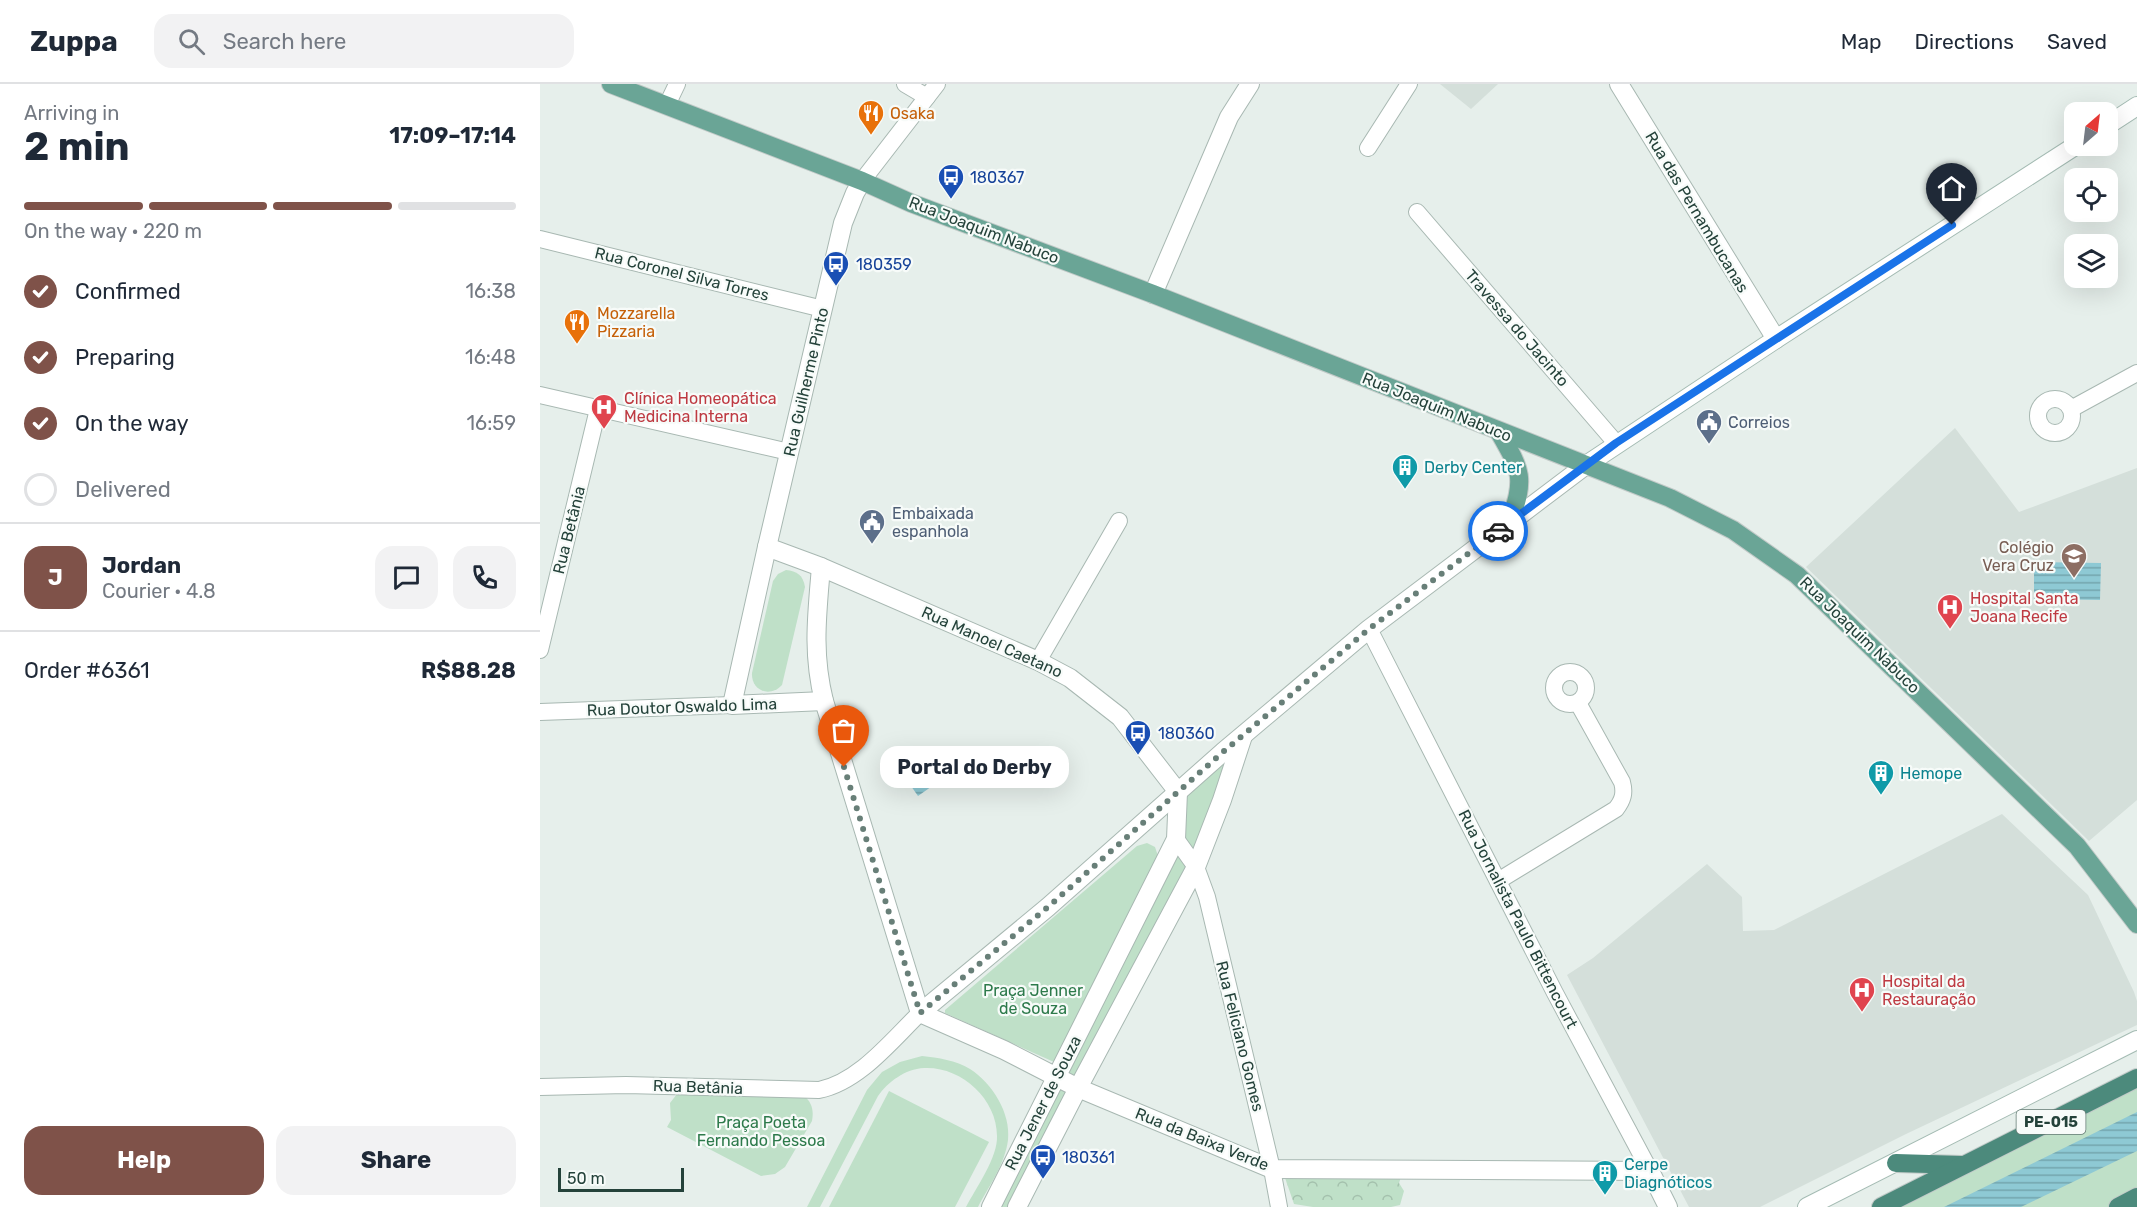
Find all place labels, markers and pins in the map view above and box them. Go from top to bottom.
restaurant icon: Osaka [856,98,886,136]
place label: Osaka [890,104,935,123]
bus stop icon: 180367 [936,162,966,200]
pin [1926,163,1977,225]
place label: 180367 [970,168,1024,187]
bus stop icon: 180359 [821,249,851,287]
place label: 180359 [856,255,912,274]
place label: Mozzarella Pizzaria [597,304,675,341]
restaurant icon: Mozzarella Pizzaria [562,307,592,345]
place label: Clínica Homeopática Medicina Interna [624,389,777,426]
hospital icon: Clínica Homeopática Medicina Interna [589,392,619,430]
public building icon: Correios [1694,407,1724,445]
place label: Correios [1728,413,1790,432]
building icon: Derby Center [1390,452,1420,490]
place label: Derby Center [1424,458,1522,477]
place label: Embaixada espanhola [892,504,974,541]
public building icon: Embaixada espanhola [857,507,887,545]
place label: Colégio Vera Cruz [1982,538,2054,575]
school or university icon: Colégio Vera Cruz [2059,541,2089,579]
place label: Hospital Santa Joana Recife [1970,589,2079,626]
hospital icon: Hospital Santa Joana Recife [1935,592,1965,630]
pin [818,705,869,767]
bus stop icon: 180360 [1123,718,1153,756]
place label: 180360 [1158,724,1215,743]
callout: Portal do Derby [880,746,1069,788]
building icon: Hemope [1866,758,1896,796]
place label: Hemope [1900,764,1962,783]
place label: Hospital da Restauração [1882,972,1976,1009]
hospital icon: Hospital da Restauração [1847,975,1877,1013]
bus stop icon: 180361 [1028,1142,1058,1180]
place label: 180361 [1062,1148,1115,1167]
place label: Cerpe Diagnóticos [1624,1155,1712,1192]
building icon: Cerpe Diagnóticos [1590,1158,1620,1196]

